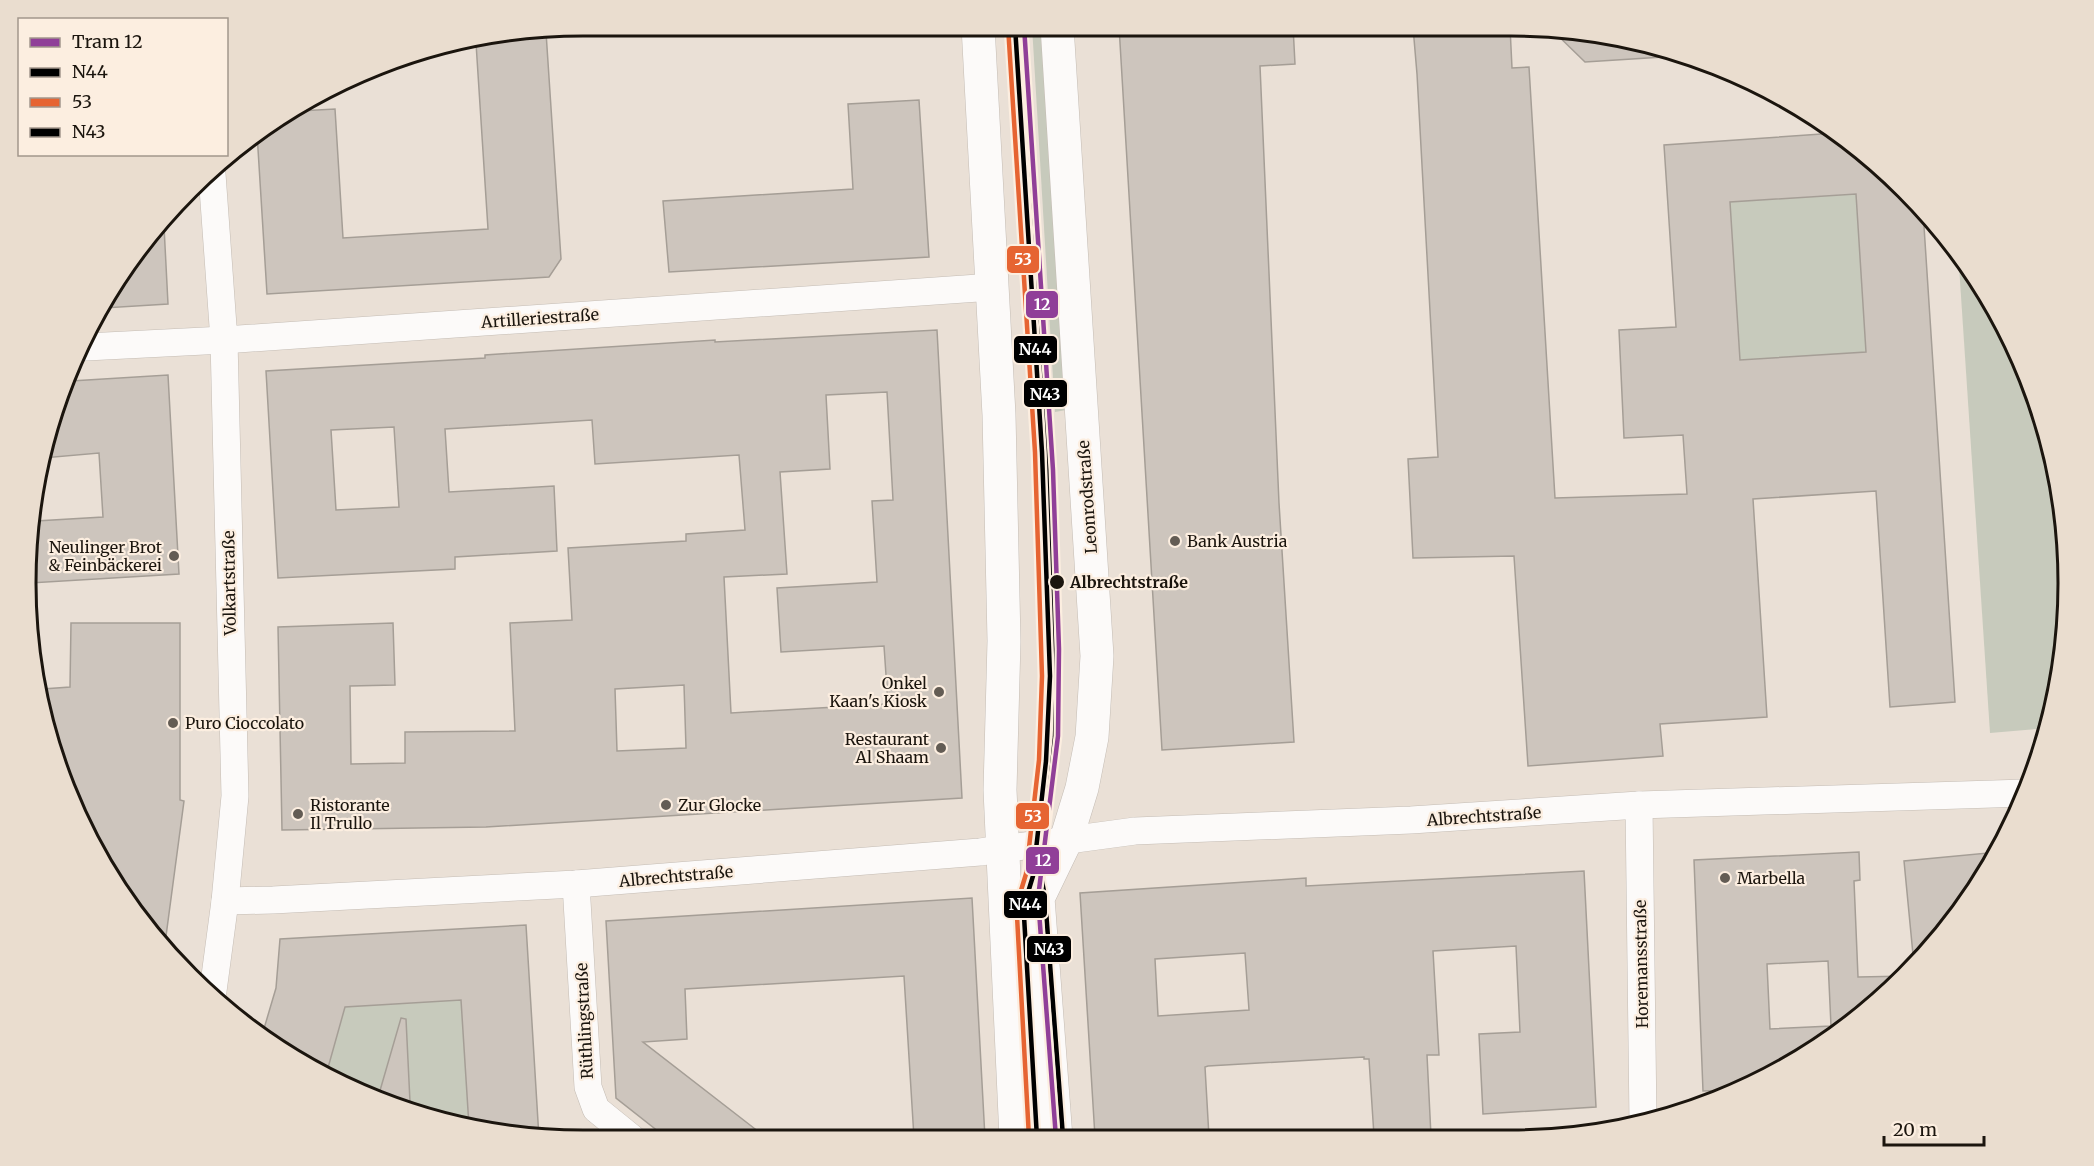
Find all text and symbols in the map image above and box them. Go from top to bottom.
legend [18,18,228,156]
text: Tram 12 [72,30,143,53]
text: N44 [72,60,108,83]
text: 53 [72,90,92,113]
text: N43 [72,120,105,143]
line badge: 53 [1006,245,1040,274]
text: 53 [1014,249,1032,269]
line badge: 12 [1025,290,1059,319]
text: 12 [1034,294,1050,314]
street label: Artilleriestraße [479,304,600,332]
line badge: N44 [1013,335,1058,364]
text: N44 [1019,339,1051,359]
line badge: N43 [1023,379,1068,408]
text: N43 [1030,384,1060,404]
street label: Leonrodstraße [1073,440,1101,554]
street label: Volkartstraße [218,530,240,637]
place label: Bank Austria [1187,531,1288,551]
marker: Bank Austria [1168,534,1182,548]
place label: Neulinger Brot & Feinbäckerei [48,537,163,575]
marker: Neulinger Brot & Feinbäckerei [167,549,181,563]
place label: Albrechtstraße [1069,572,1188,592]
marker: Albrechtstraße [1048,573,1066,591]
place label: Onkel Kaan's Kiosk [829,673,928,711]
marker: Onkel Kaan's Kiosk [932,685,946,699]
place label: Puro Cioccolato [185,713,304,733]
marker: Puro Cioccolato [166,716,180,730]
place label: Restaurant Al Shaam [845,729,930,767]
marker: Restaurant Al Shaam [934,741,948,755]
place label: Ristorante Il Trullo [310,795,390,833]
place label: Zur Glocke [678,795,761,815]
marker: Zur Glocke [659,798,673,812]
line badge: 53 [1015,802,1050,830]
street label: Albrechtstraße [1425,802,1542,830]
text: 53 [1024,806,1042,826]
marker: Ristorante Il Trullo [291,807,305,821]
line badge: 12 [1025,846,1060,875]
text: 12 [1035,850,1051,870]
street label: Albrechtstraße [617,861,734,891]
place label: Marbella [1737,868,1806,888]
marker: Marbella [1718,871,1732,885]
line badge: N44 [1003,890,1048,919]
text: N44 [1009,894,1041,914]
street label: Horemansstraße [1630,900,1652,1028]
line badge: N43 [1026,935,1072,963]
text: N43 [1034,939,1064,959]
street label: Rüthlingstraße [571,962,597,1080]
scale bar [1884,1109,1984,1147]
text: 20 m [1893,1118,1937,1141]

